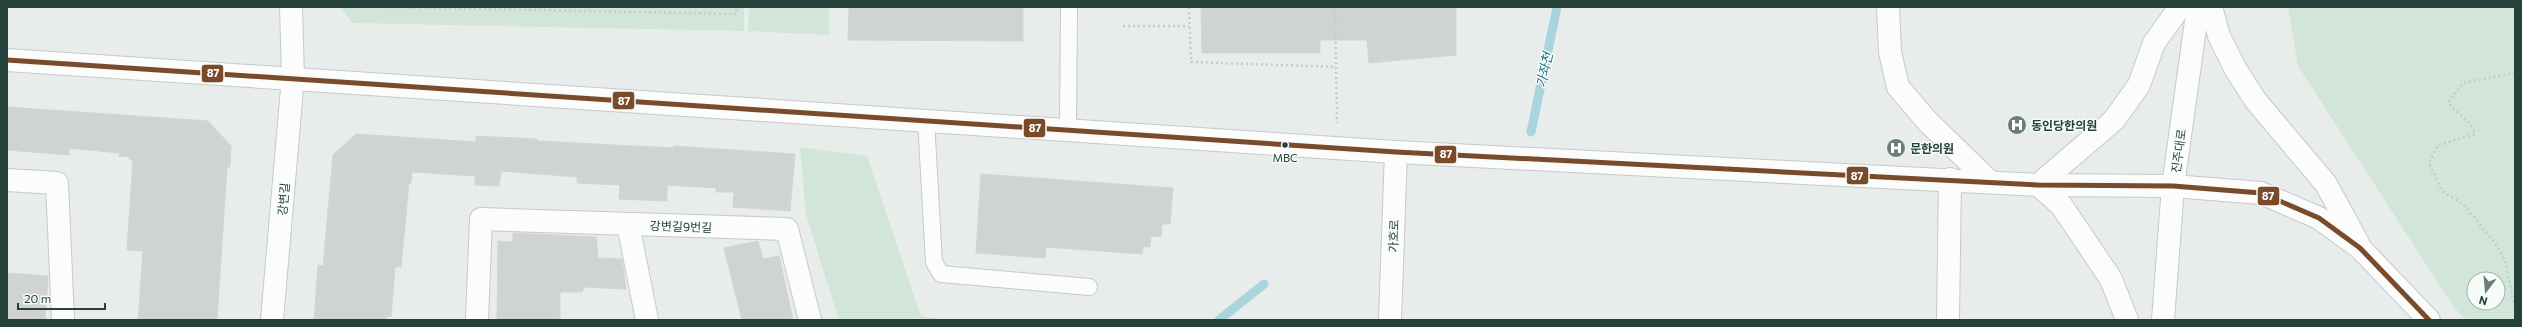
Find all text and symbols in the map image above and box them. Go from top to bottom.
water label: 가좌천 [1532,50,1556,89]
line badge: 87 [201,64,224,83]
text: 87 [207,66,219,79]
line badge: 87 [612,91,635,110]
text: 87 [618,94,630,107]
hospital icon: 동인당한의원 [2006,114,2028,136]
line badge: 87 [1023,118,1046,138]
place label: 동인당한의원 [2031,118,2097,132]
text: 87 [1029,121,1041,134]
street label: 진주대로 [2168,128,2188,174]
hospital icon: 문한의원 [1885,137,1907,159]
marker: MBC [1280,140,1290,150]
place label: 문한의원 [1910,141,1954,155]
line badge: 87 [1434,145,1457,164]
text: 87 [1440,147,1452,160]
place label: MBC [1272,151,1298,164]
line badge: 87 [1846,166,1869,185]
text: 87 [1851,169,1863,182]
street label: 강변길 [275,182,291,216]
line badge: 87 [2257,186,2280,206]
text: 87 [2262,189,2274,202]
street label: 강변길9번길 [650,218,712,234]
street label: 가호로 [1385,219,1401,253]
north arrow [2466,271,2506,311]
scale bar [18,285,105,311]
text: 20 m [24,291,51,305]
text: N [2477,294,2489,308]

